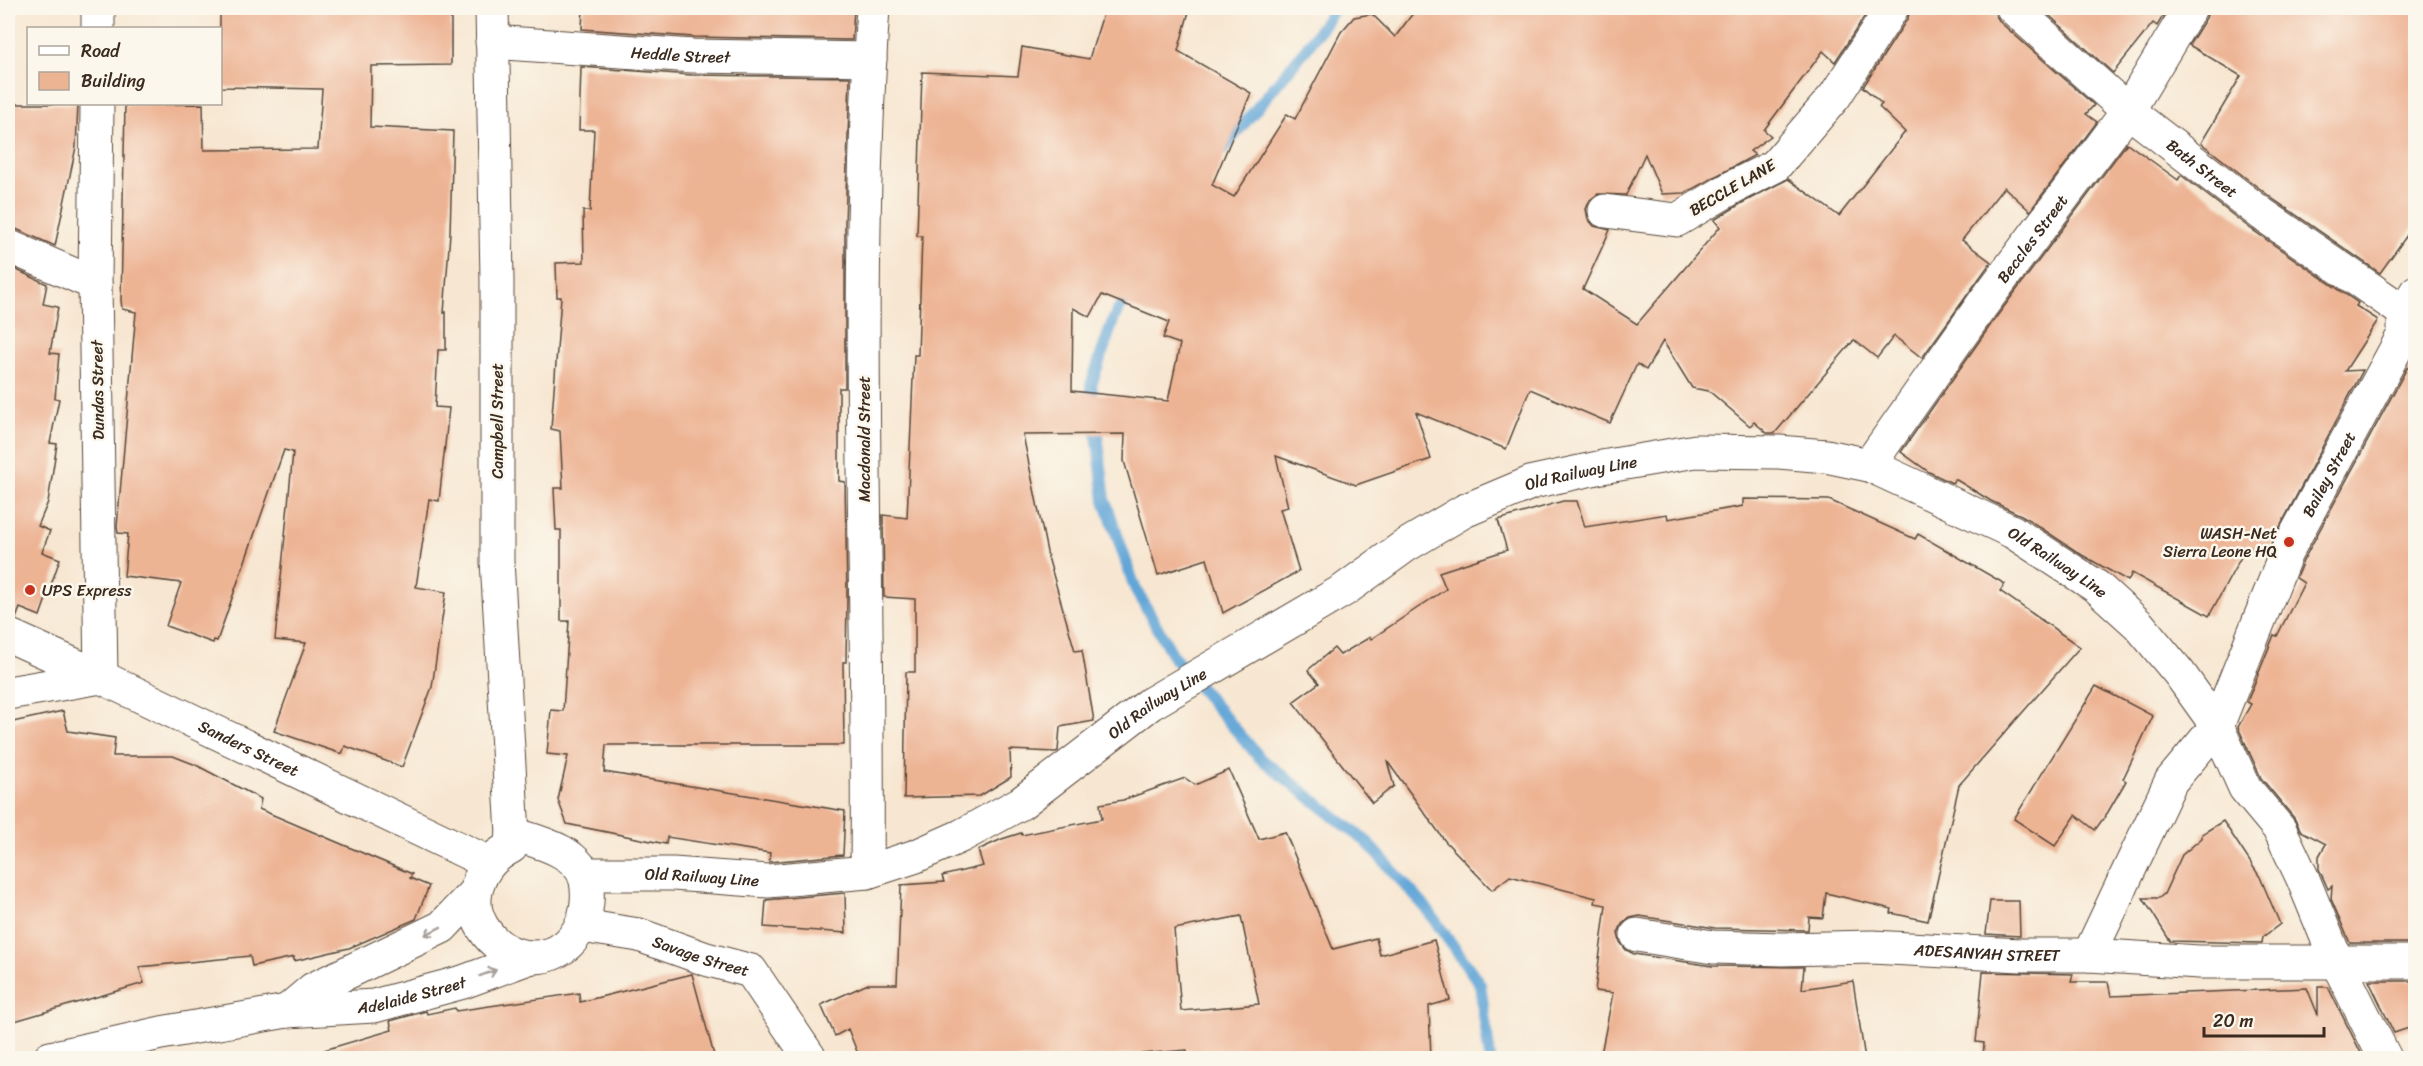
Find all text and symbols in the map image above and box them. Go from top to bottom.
legend [27,27,222,105]
text: Road [81,35,121,67]
street label: Heddle Street [630,38,731,72]
text: Building [81,65,145,97]
street label: Bath Street [2160,131,2244,206]
street label: BECCLE LANE [1683,150,1782,224]
street label: Beccles Street [1989,188,2076,290]
street label: Dundas Street [82,339,113,440]
street label: Campbell Street [483,363,512,479]
street label: Macdonald Street [850,376,879,502]
street label: Bailey Street [2294,426,2364,522]
street label: Old Railway Line [1520,447,1640,499]
street label: Old Railway Line [2002,518,2114,605]
place label: WASH-Net Sierra Leone HQ [2163,519,2278,566]
marker: WASH-Net Sierra Leone HQ [2282,535,2296,549]
place label: UPS Express [42,576,132,605]
marker: UPS Express [23,583,37,597]
street label: Old Railway Line [1101,660,1213,747]
street label: Sanders Street [193,712,304,785]
street label: Old Railway Line [645,860,760,895]
one-way arrow [424,926,442,938]
street label: Savage Street [648,927,752,985]
street label: ADESANYAH STREET [1912,935,2061,970]
one-way arrow [478,967,496,978]
street label: Adelaide Street [356,968,470,1022]
scale bar [2204,1000,2324,1038]
text: 20 m [2213,1005,2253,1037]

